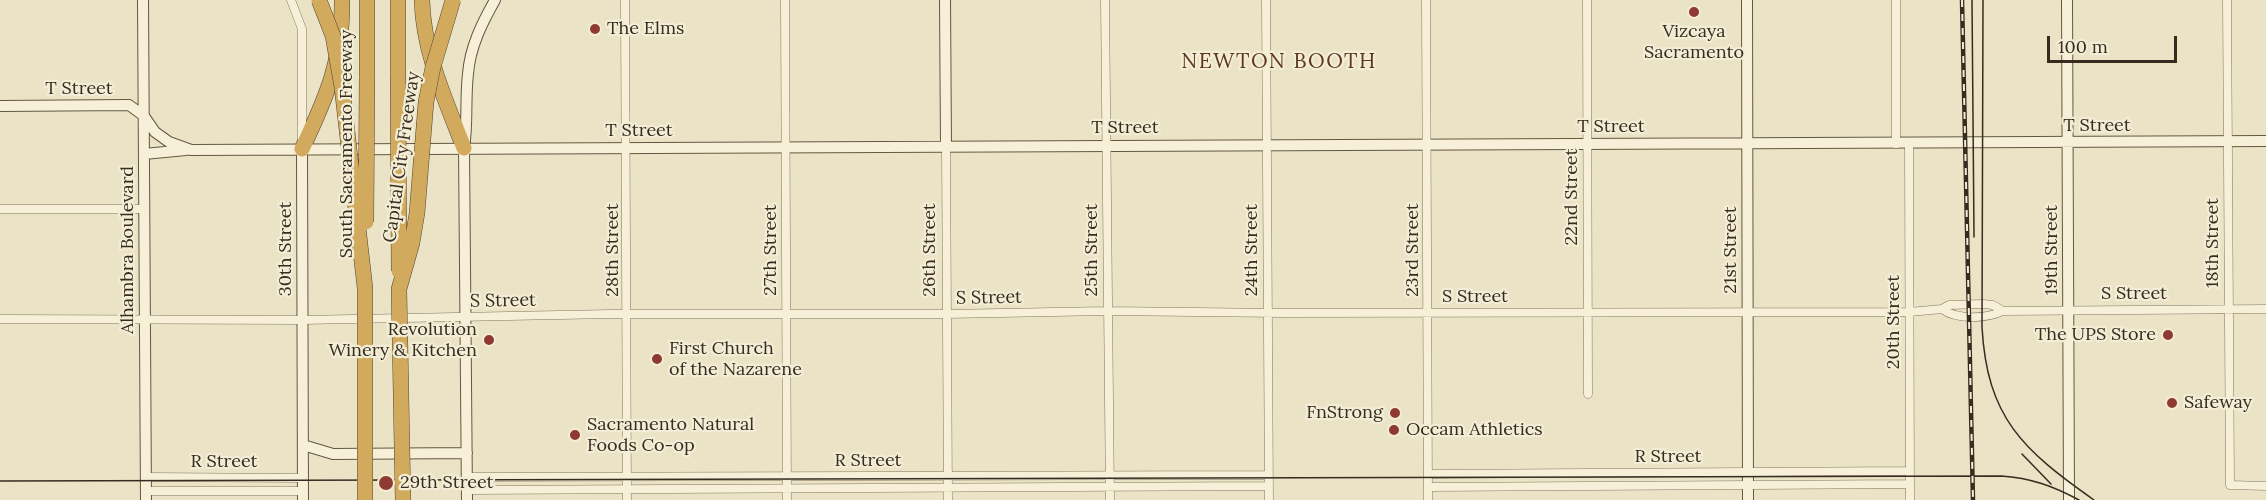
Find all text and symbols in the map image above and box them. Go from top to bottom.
marker: Vizcaya Sacramento [1687,5,1701,19]
place label: The Elms [607,18,684,40]
place label: Vizcaya Sacramento [1644,21,1744,63]
marker: The Elms [588,22,602,36]
scale bar [2050,24,2180,62]
street label: South Sacramento Freeway [336,30,358,258]
text: 100 m [2058,35,2108,58]
district label: NEWTON BOOTH [1181,49,1377,75]
street label: Capital City Freeway [379,70,425,244]
street label: T Street [45,78,113,100]
street label: T Street [2063,115,2131,137]
street label: T Street [1577,116,1645,138]
street label: T Street [1091,117,1159,139]
street label: T Street [605,120,673,142]
street label: 22nd Street [1561,149,1583,245]
street label: Alhambra Boulevard [117,166,139,334]
street label: 18th Street [2202,198,2224,288]
street label: 30th Street [275,202,297,296]
street label: 28th Street [602,203,624,297]
street label: 26th Street [919,203,941,297]
street label: 23rd Street [1402,203,1424,297]
street label: 27th Street [760,204,782,296]
street label: 25th Street [1081,204,1103,296]
street label: 24th Street [1241,204,1263,296]
street label: 19th Street [2041,205,2063,295]
street label: 21st Street [1720,206,1742,294]
street label: 20th Street [1883,275,1905,369]
street label: S Street [2101,283,2167,305]
street label: S Street [1442,286,1508,308]
street label: S Street [956,287,1022,309]
street label: S Street [470,290,536,312]
place label: Revolution Winery & Kitchen [328,319,477,362]
place label: The UPS Store [2035,324,2156,346]
marker: The UPS Store [2161,328,2175,342]
marker: Revolution Winery & Kitchen [482,333,496,347]
place label: First Church of the Nazarene [669,338,802,380]
marker: First Church of the Nazarene [650,352,664,366]
place label: Safeway [2184,392,2252,414]
marker: Safeway [2165,396,2179,410]
place label: FnStrong [1306,402,1383,424]
marker: FnStrong [1388,406,1402,420]
place label: Sacramento Natural Foods Co-op [587,414,754,456]
place label: Occam Athletics [1406,419,1543,441]
marker: Occam Athletics [1387,423,1401,437]
marker: Sacramento Natural Foods Co-op [568,428,582,442]
street label: R Street [1634,446,1702,468]
street label: R Street [834,450,902,472]
street label: R Street [190,451,258,473]
place label: 29th Street [400,472,494,494]
marker: 29th Street [377,474,395,492]

